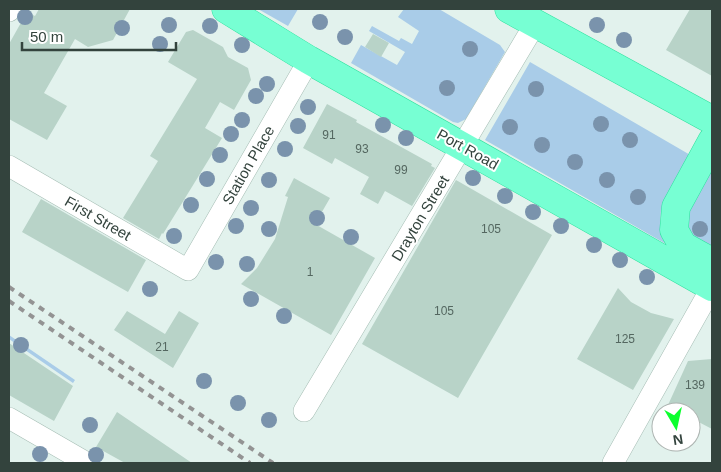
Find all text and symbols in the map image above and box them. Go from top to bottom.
scale bar [22,20,176,52]
text: 50 m [30,28,63,45]
street label: Station Place [219,122,277,208]
street label: Port Road [434,125,502,173]
house number: 91 [322,128,336,142]
house number: 93 [355,142,369,156]
house number: 99 [394,163,408,177]
street label: Drayton Street [388,171,453,264]
street label: First Street [62,192,135,244]
house number: 105 [481,222,501,236]
house number: 1 [307,265,314,279]
house number: 105 [434,304,454,318]
house number: 125 [615,332,635,346]
house number: 21 [155,340,169,354]
house number: 139 [685,378,705,392]
north arrow [651,402,701,452]
text: N [672,431,684,449]

